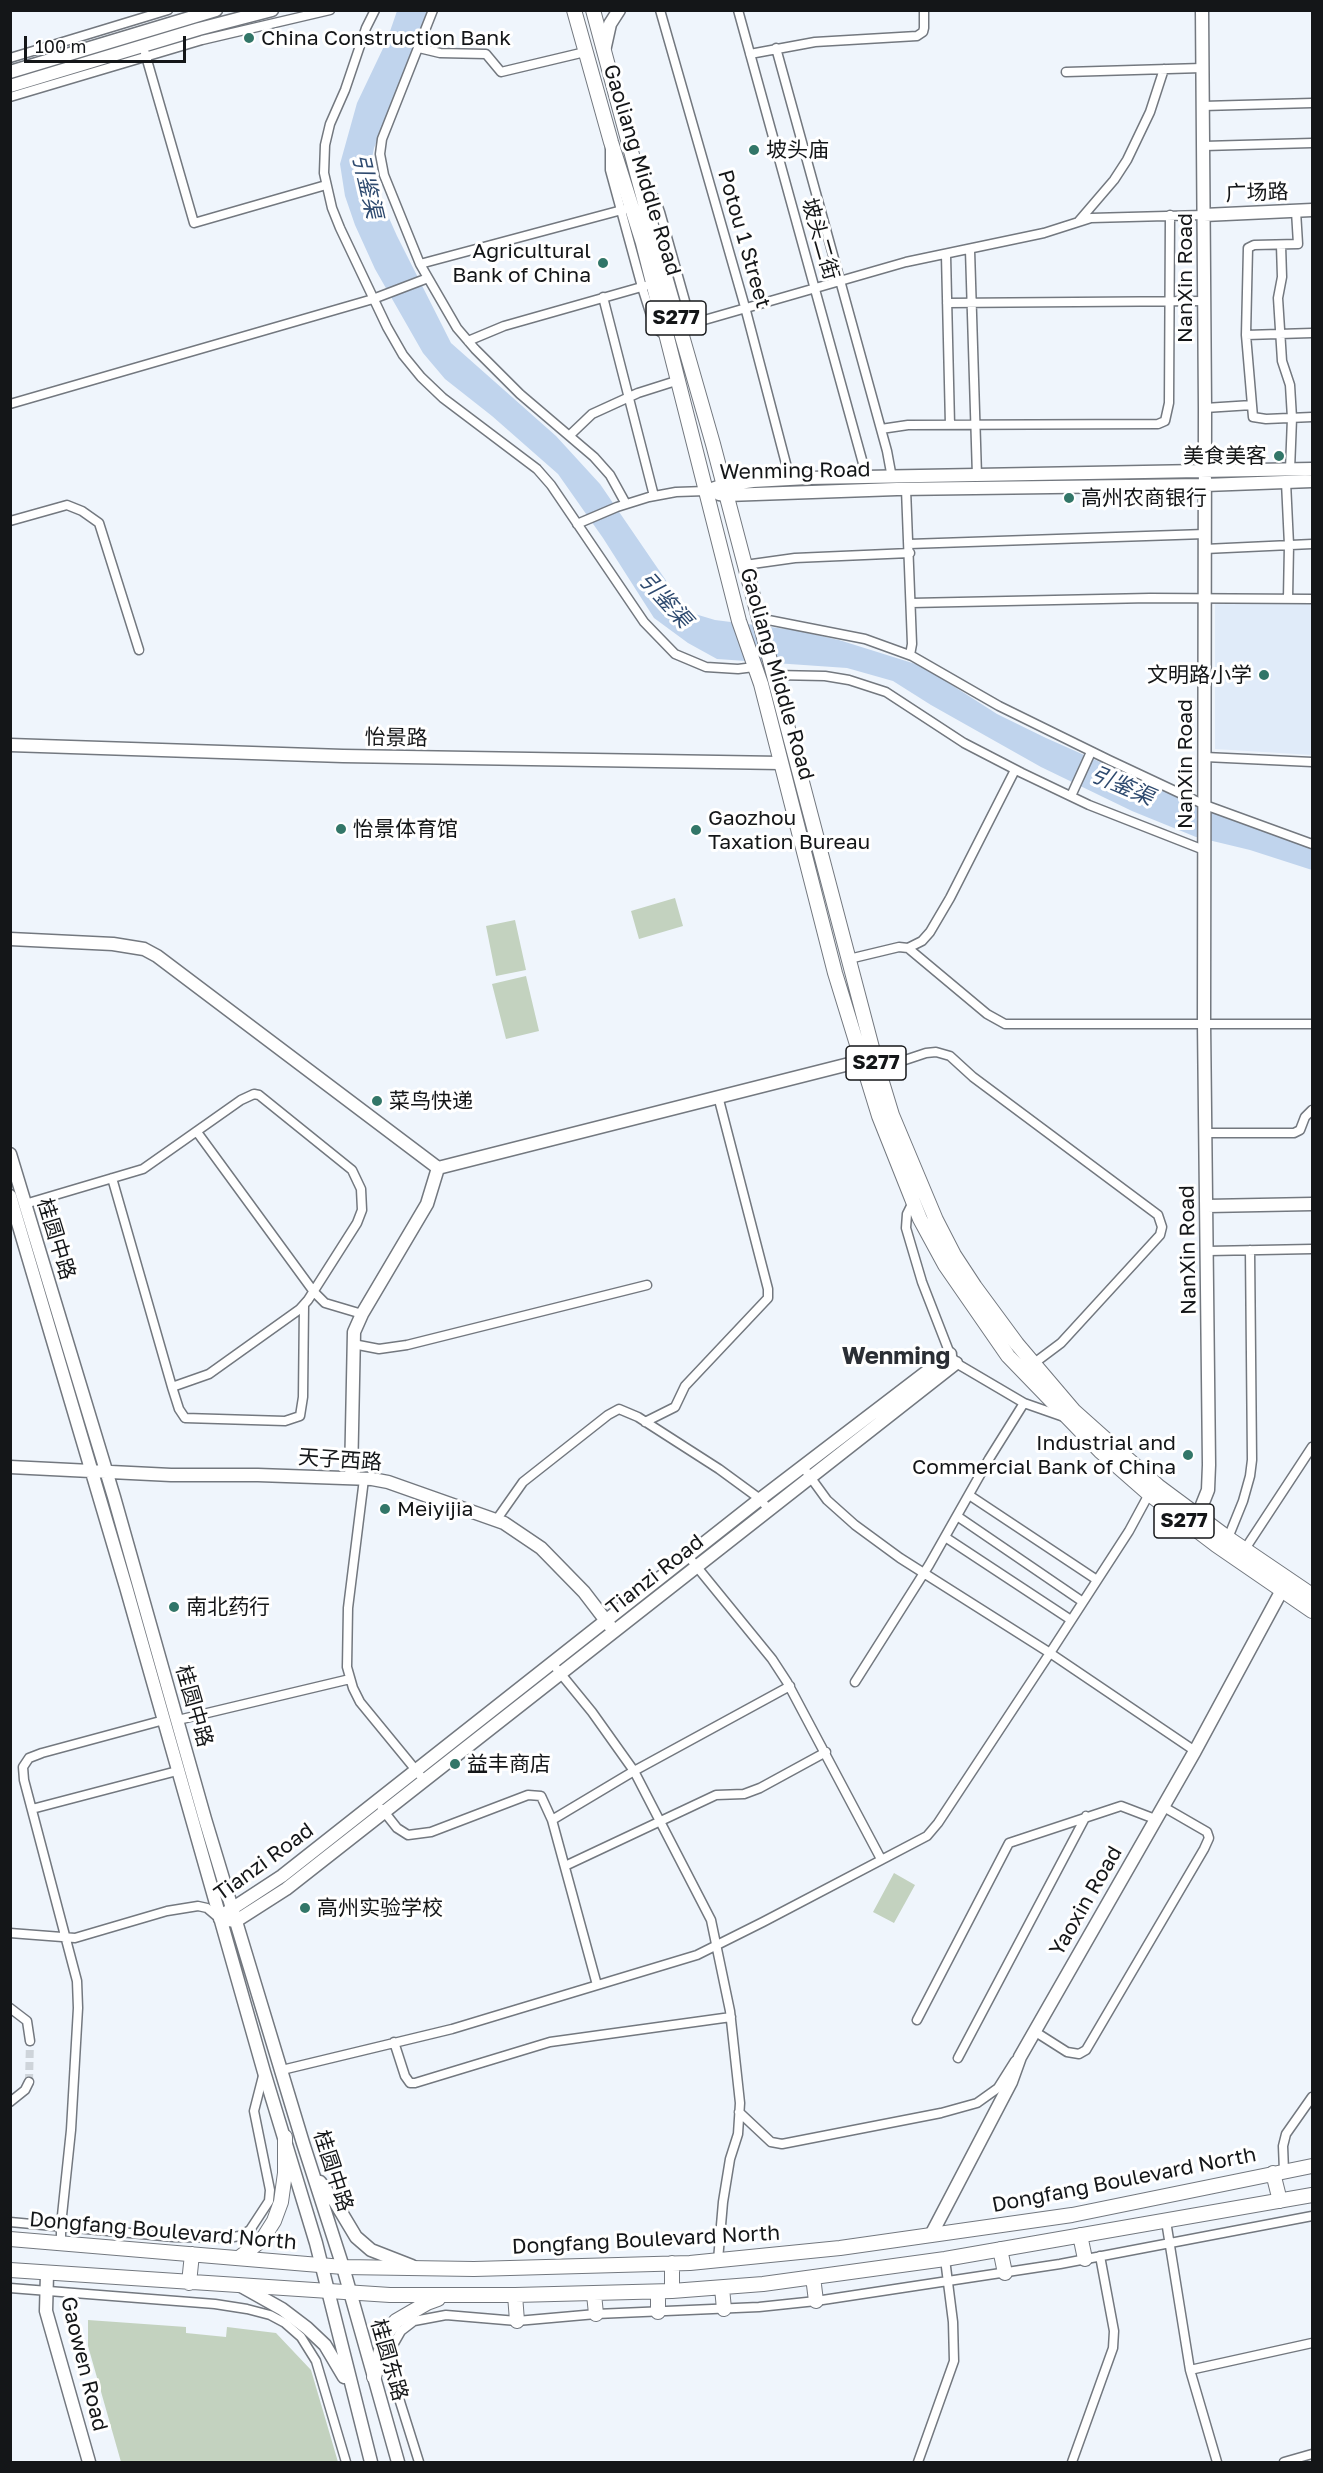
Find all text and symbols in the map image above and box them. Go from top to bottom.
scale bar [27,24,189,62]
place label: China Construction Bank [261,25,511,51]
marker: China Construction Bank [242,31,256,45]
text: 100 m [35,35,86,57]
street label: Gaoliang Middle Road [598,61,686,279]
place label: 坡头庙 [766,137,829,163]
marker: 坡头庙 [747,143,761,157]
water label: 引鉴渠 [347,151,387,221]
street label: Potou 1 Street [712,167,776,311]
street label: 广场路 [1225,179,1289,207]
street label: 坡头二街 [796,195,844,283]
street label: NanXin Road [1172,213,1198,343]
place label: Agricultural Bank of China [452,238,591,288]
marker: Agricultural Bank of China [596,256,610,270]
road number: S277 [646,301,706,335]
place label: 美食美客 [1183,443,1267,469]
marker: 美食美客 [1272,449,1286,463]
street label: Wenming Road [719,457,871,485]
place label: 高州农商银行 [1081,485,1207,511]
marker: 高州农商银行 [1062,491,1076,505]
street label: Gaoliang Middle Road [735,565,819,783]
water label: 引鉴渠 [633,567,697,633]
place label: 文明路小学 [1147,662,1252,688]
marker: 文明路小学 [1257,668,1271,682]
street label: NanXin Road [1172,699,1198,829]
street label: 怡景路 [364,725,428,751]
water label: 引鉴渠 [1086,761,1158,811]
place label: Gaozhou Taxation Bureau [708,805,870,855]
place label: 怡景体育馆 [353,816,458,842]
marker: 怡景体育馆 [334,822,348,836]
marker: Gaozhou Taxation Bureau [689,823,703,837]
road number: S277 [846,1046,906,1080]
place label: 菜鸟快递 [389,1088,473,1114]
marker: 菜鸟快递 [370,1094,384,1108]
street label: NanXin Road [1174,1185,1202,1315]
street label: 桂圆中路 [32,1195,80,1283]
district label: Wenming [842,1342,950,1370]
place label: Industrial and Commercial Bank of China [912,1430,1176,1480]
street label: 天子西路 [297,1445,383,1475]
marker: Industrial and Commercial Bank of China [1181,1448,1195,1462]
place label: Meiyijia [397,1496,473,1522]
marker: Meiyijia [378,1502,392,1516]
road number: S277 [1154,1504,1214,1538]
street label: Tianzi Road [601,1529,709,1621]
place label: 南北药行 [186,1594,270,1620]
marker: 南北药行 [167,1600,181,1614]
street label: 桂圆中路 [170,1662,218,1750]
place label: 益丰商店 [467,1751,551,1777]
marker: 益丰商店 [448,1757,462,1771]
street label: Tianzi Road [209,1818,319,1906]
street label: Yaoxin Road [1044,1842,1128,1960]
place label: 高州实验学校 [317,1895,443,1921]
marker: 高州实验学校 [298,1901,312,1915]
street label: 桂圆中路 [308,2127,358,2215]
street label: Dongfang Boulevard North [990,2142,1258,2218]
street label: Dongfang Boulevard North [28,2207,298,2255]
street label: Dongfang Boulevard North [511,2220,781,2260]
street label: Gaowen Road [55,2294,113,2434]
street label: 桂圆东路 [365,2316,413,2404]

